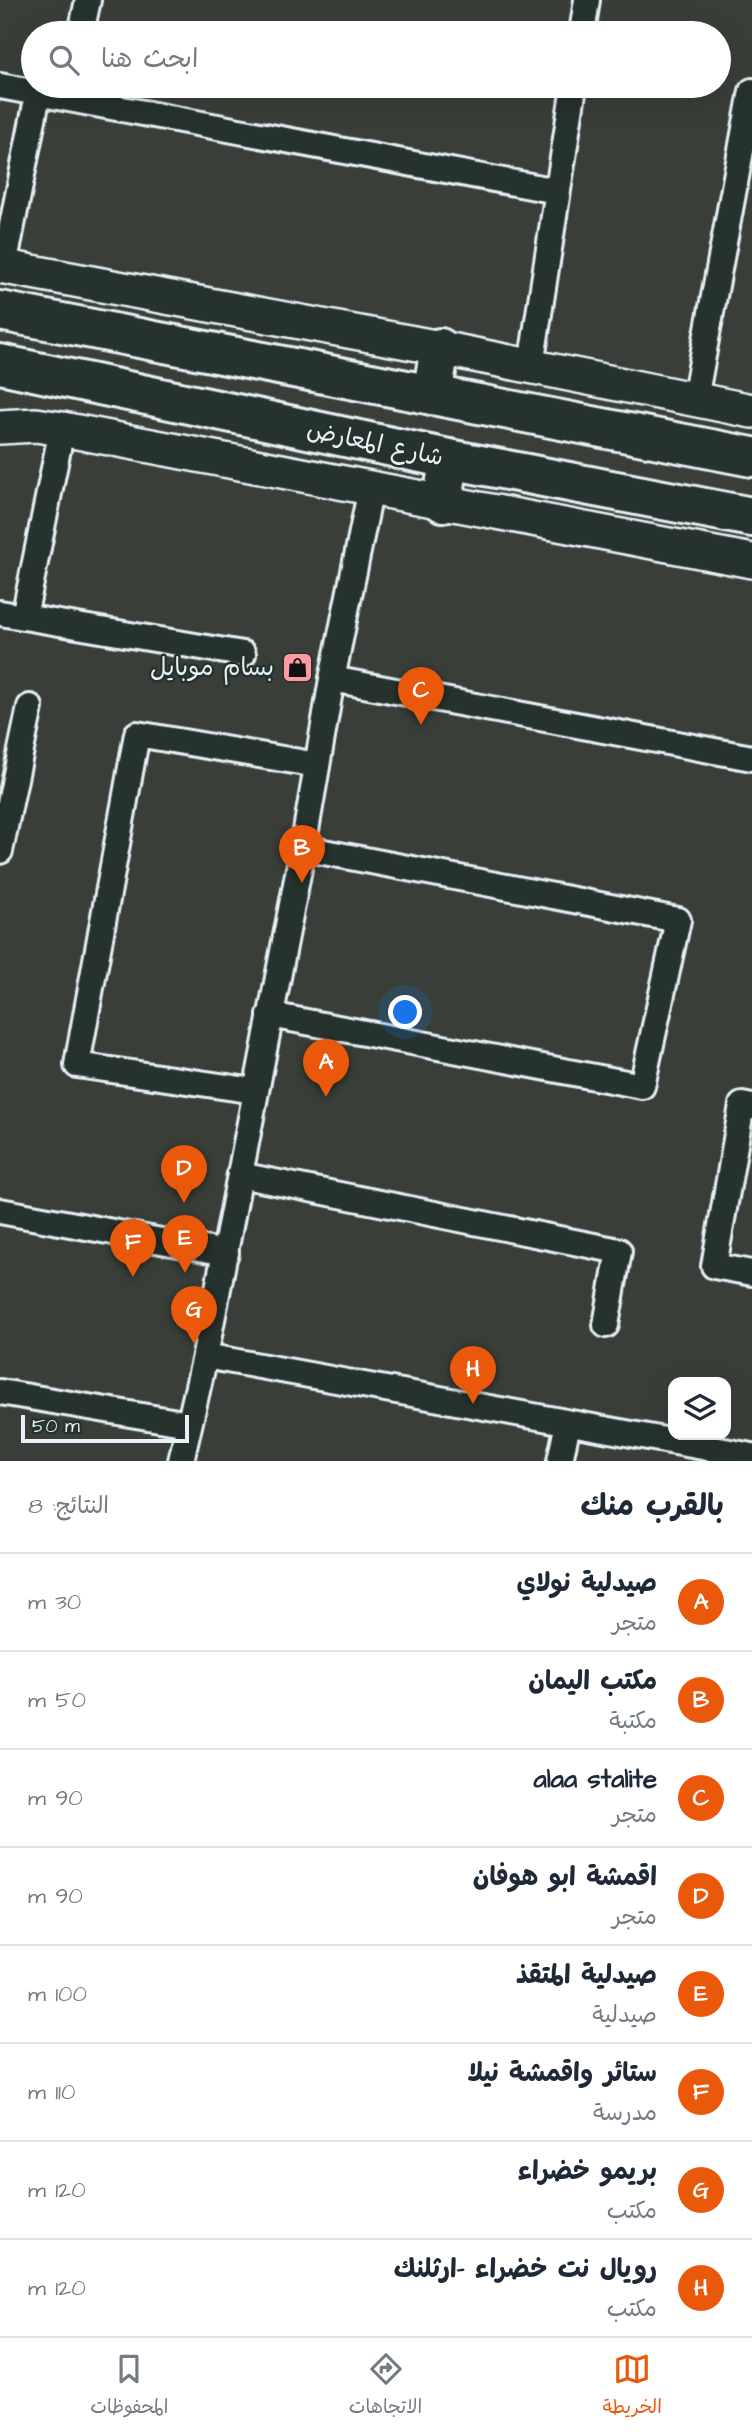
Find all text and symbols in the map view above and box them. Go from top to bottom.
search box [21,21,731,98]
icon: search [45,41,83,79]
text: ابحث هنا [101,41,198,77]
street label: شارع المعارض [304,413,446,475]
place label: بسام موبايل [150,651,274,685]
shop icon: بسام موبايل [280,651,314,685]
pin: C [398,667,444,725]
pin: B [279,825,325,883]
your location [388,995,422,1029]
pin: A [303,1039,349,1097]
pin: D [161,1145,207,1203]
pin: E [162,1215,208,1273]
pin: F [110,1219,156,1277]
pin: G [171,1286,217,1344]
pin: H [450,1346,496,1404]
map controls [668,1377,731,1440]
button: layers [668,1377,731,1440]
scale bar [21,1412,189,1444]
text: 50 m [32,1413,80,1440]
text: بالقرب منك [580,1485,724,1527]
text: النتائج: 8 [28,1490,109,1522]
text: صيدلية نولاي [517,1565,657,1601]
text: 30 m [28,1586,81,1618]
text: A [694,1586,708,1618]
text: متجر [612,1607,657,1639]
text: مكتب اليمان [528,1663,657,1699]
text: 50 m [28,1684,86,1716]
text: B [693,1684,709,1716]
text: مكتبة [609,1705,657,1737]
text: alaa stalite [533,1761,657,1797]
text: 90 m [28,1782,83,1814]
text: C [693,1782,709,1814]
text: متجر [612,1799,657,1831]
text: اقمشة ابو هوفان [473,1859,657,1895]
text: 90 m [28,1880,83,1912]
text: D [694,1880,708,1912]
text: متجر [612,1901,657,1933]
text: صيدلية المتقذ [516,1957,657,1993]
text: 100 m [28,1978,87,2010]
text: E [694,1978,708,2010]
text: صيدلية [592,1999,657,2031]
text: ستائر واقمشة نيلا [467,2055,657,2091]
text: 110 m [28,2076,76,2108]
text: F [693,2076,709,2108]
text: مدرسة [593,2097,657,2129]
text: بريمو خضراء [518,2153,657,2189]
text: 120 m [28,2174,86,2206]
text: G [693,2174,709,2206]
text: مكتب [607,2195,657,2227]
text: رويال نت خضراء -ارثلنك [394,2251,657,2287]
text: 120 m [28,2272,86,2304]
text: H [694,2272,708,2304]
text: مكتب [607,2293,657,2325]
tab: المحفوظات [90,2350,168,2423]
tab: الاتجاهات [349,2350,422,2423]
tab: الخريطة [603,2350,662,2423]

